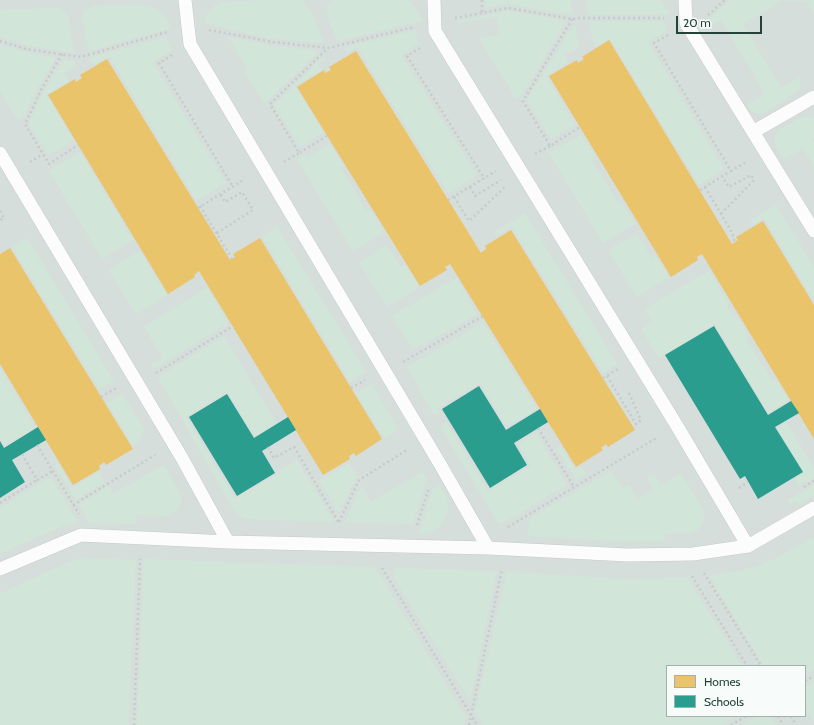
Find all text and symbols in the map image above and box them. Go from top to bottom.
scale bar [678,8,764,34]
text: 20 m [683,15,711,30]
legend [666,665,806,717]
text: Homes [704,674,741,689]
text: Schools [704,694,744,709]

